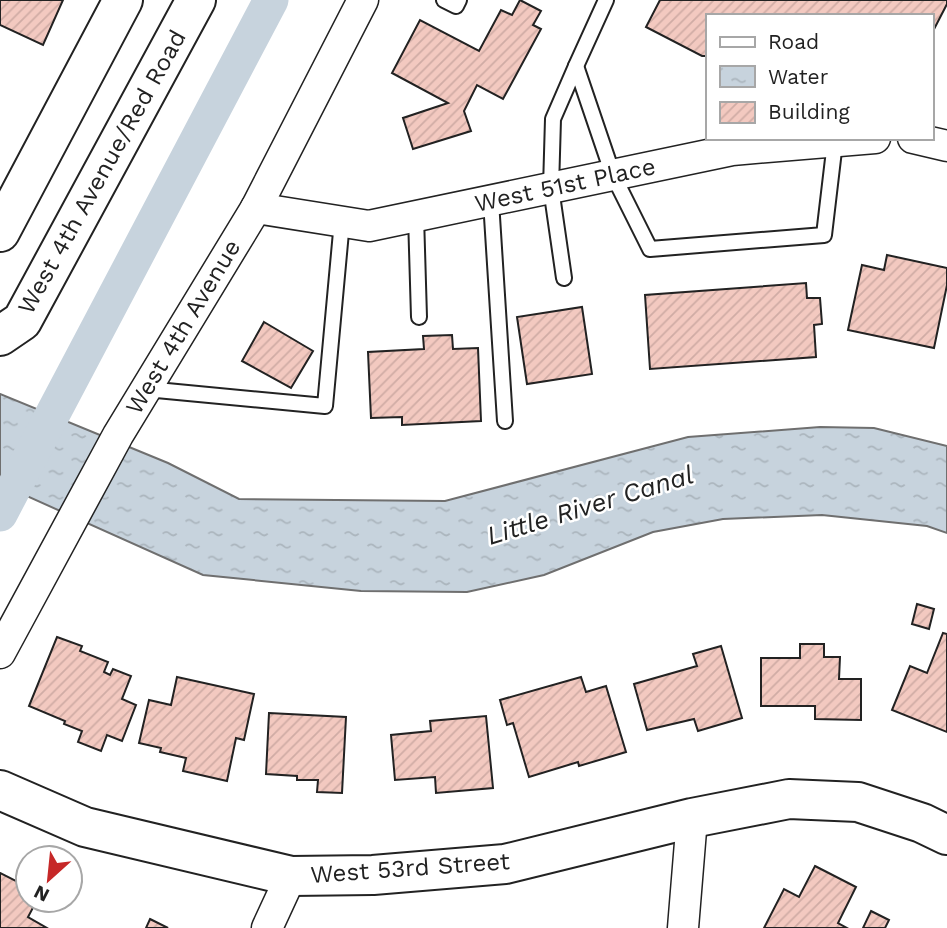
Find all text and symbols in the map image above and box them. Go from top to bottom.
legend [706,14,933,140]
street label: West 4th Avenue/Red Road [12,25,192,319]
text: Road [768,29,819,54]
text: Water [768,64,829,89]
text: Building [768,99,850,124]
street label: West 51st Place [472,152,658,218]
street label: West 4th Avenue [120,235,246,419]
water label: Little River Canal [483,459,697,551]
north arrow [14,844,84,914]
street label: West 53rd Street [309,847,511,889]
text: N [30,880,53,907]

